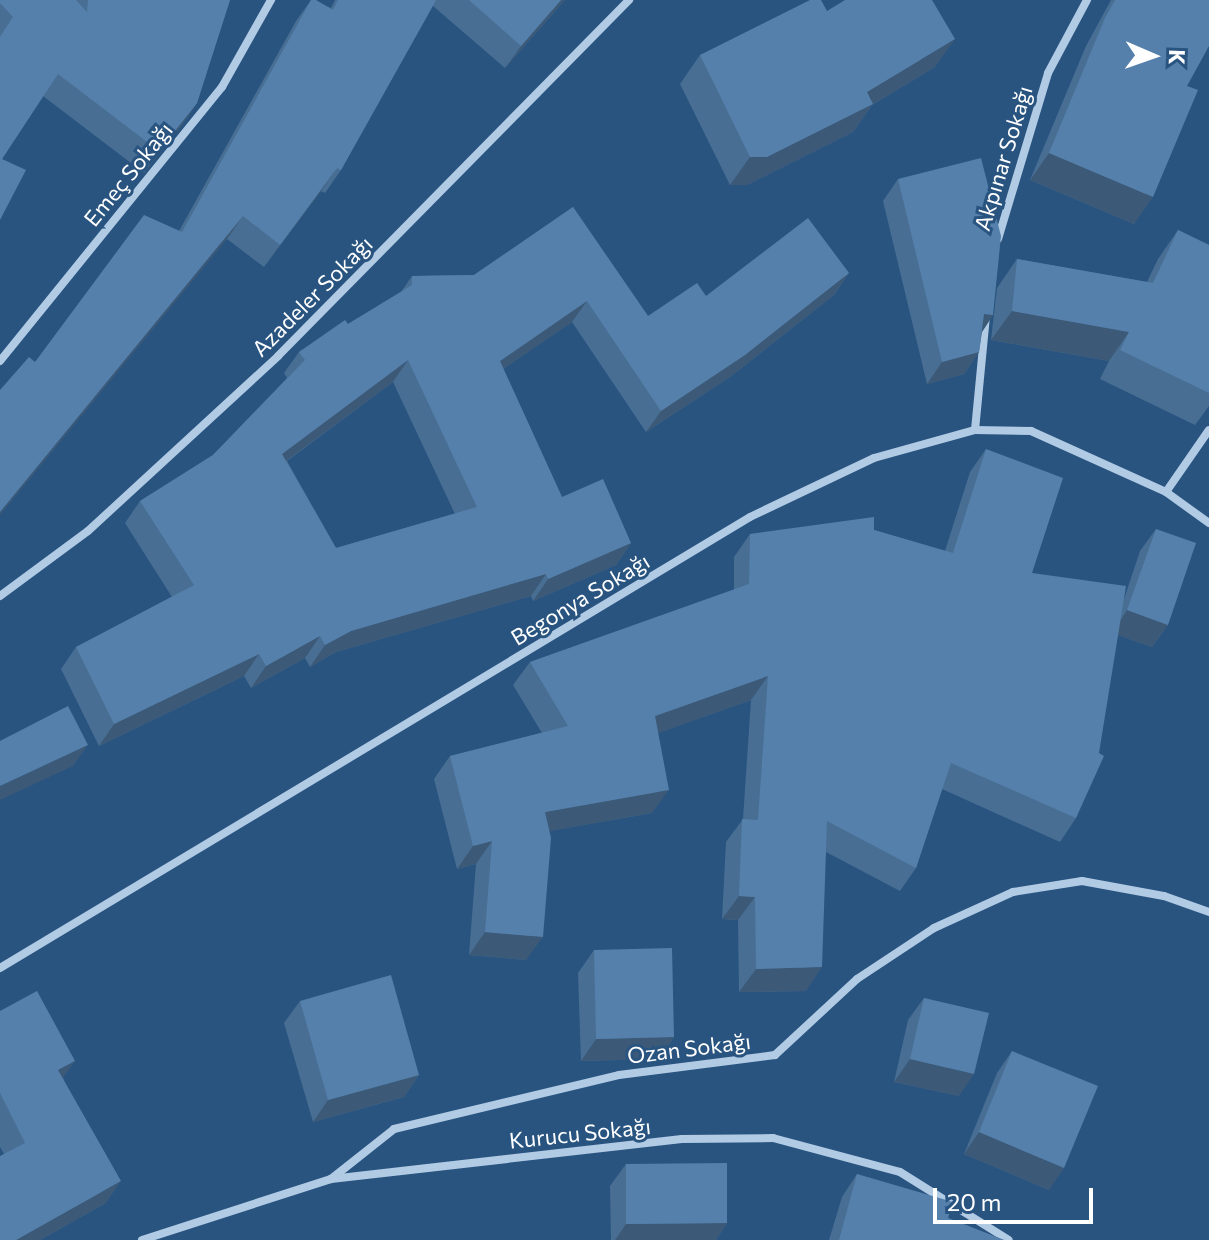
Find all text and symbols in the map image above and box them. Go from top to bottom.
north arrow [1113,16,1193,96]
text: K [1164,49,1191,65]
street label: Akpınar Sokağı [968,82,1038,234]
street label: Emeç Sokağı [78,117,178,231]
street label: Azadeler Sokağı [246,230,378,362]
street label: Begonya Sokağı [506,547,654,651]
street label: Ozan Sokağı [626,1027,752,1069]
street label: Kurucu Sokağı [508,1112,652,1154]
scale bar [937,1172,1097,1222]
text: 20 m [947,1187,1001,1216]

